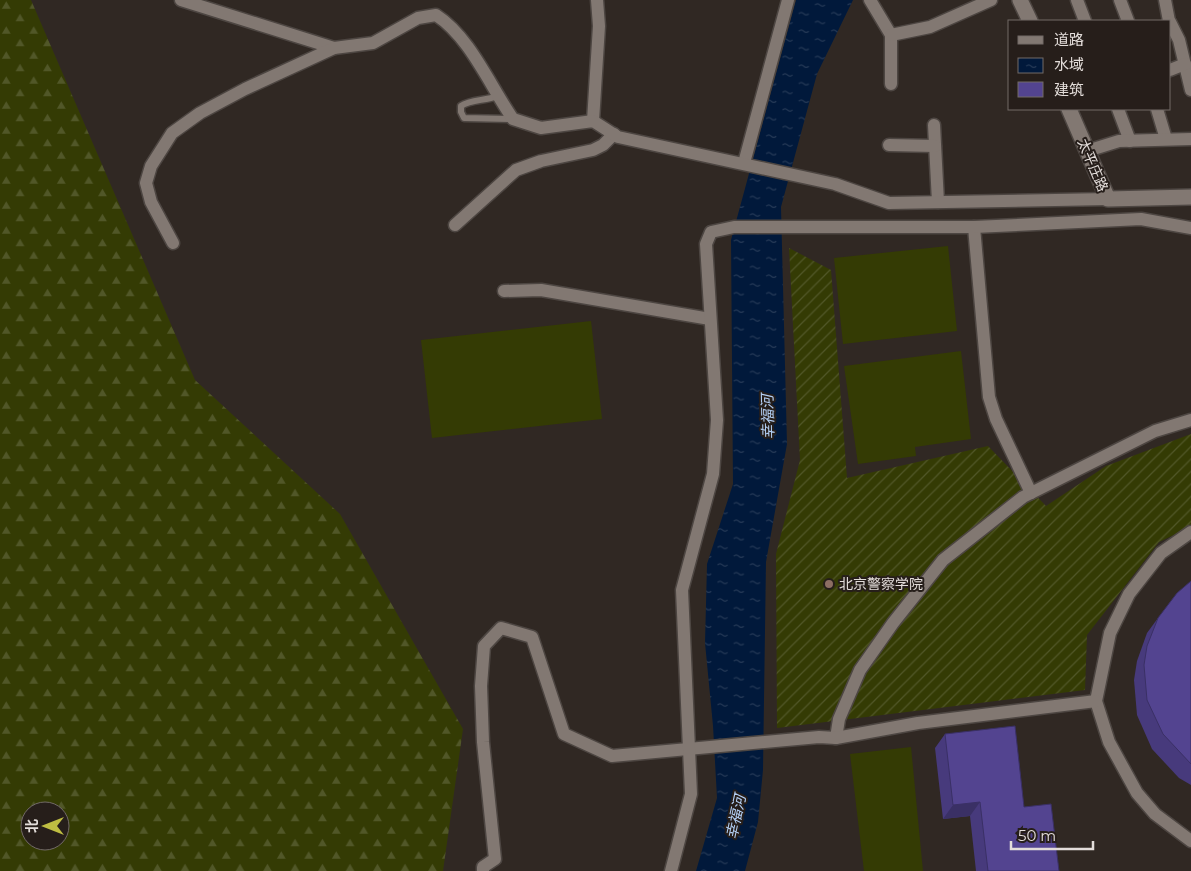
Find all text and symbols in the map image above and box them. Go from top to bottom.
legend [1008,20,1171,110]
text: 道路 [1054,30,1084,49]
text: 水域 [1054,55,1084,74]
text: 建筑 [1054,80,1084,99]
street label: 太平庄路 [1074,136,1112,194]
water label: 幸福河 [758,391,777,440]
place label: 北京警察学院 [839,575,923,593]
marker: 北京警察学院 [823,578,835,590]
water label: 幸福河 [722,790,750,841]
north arrow [20,801,70,851]
scale bar [1011,818,1094,850]
text: 北 [23,819,41,833]
text: 50 m [1018,826,1056,845]

